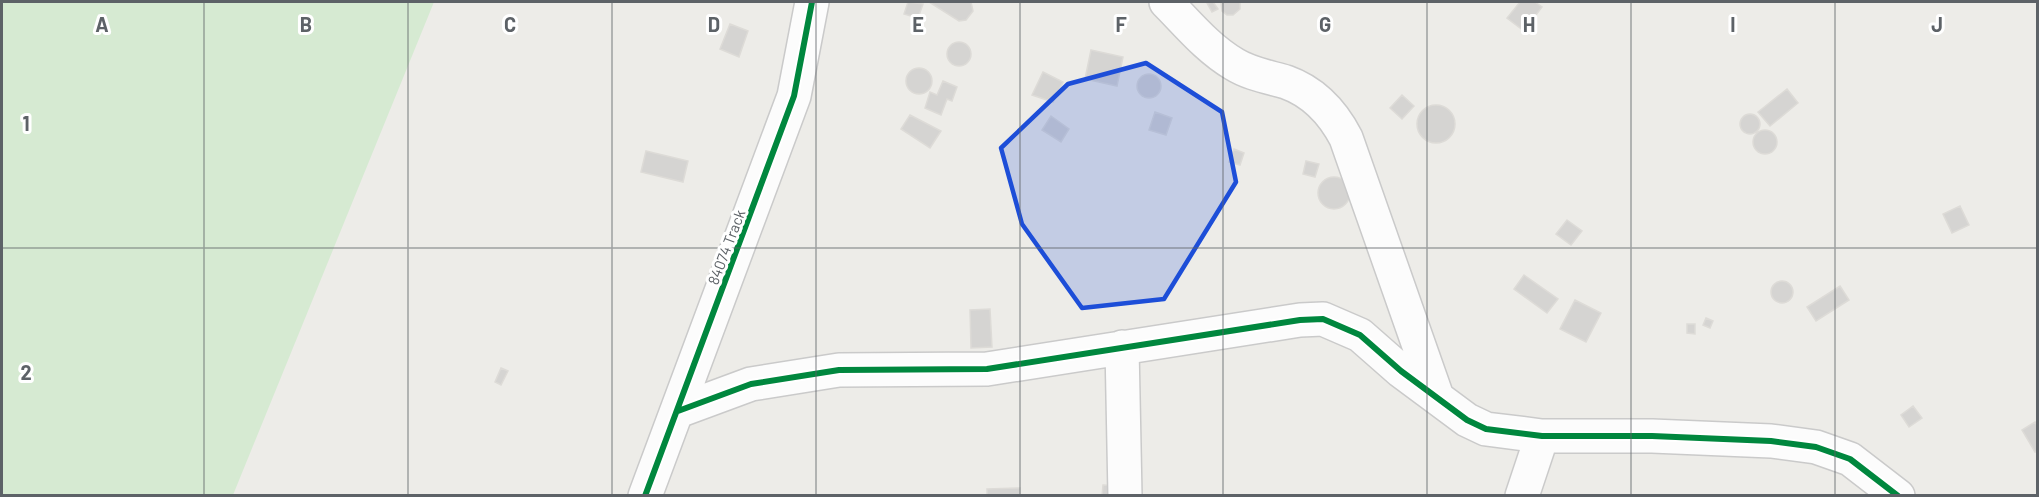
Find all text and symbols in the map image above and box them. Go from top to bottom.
text: A [95,12,109,36]
text: B [300,12,312,36]
text: C [504,12,516,36]
text: D [708,12,720,36]
text: E [912,12,924,36]
text: F [1115,12,1127,36]
text: G [1319,12,1331,36]
text: H [1523,12,1535,36]
text: I [1730,12,1736,36]
text: J [1931,12,1943,36]
text: 1 [22,111,30,135]
street label: 84074 Track [703,206,749,287]
text: 2 [20,360,32,384]

